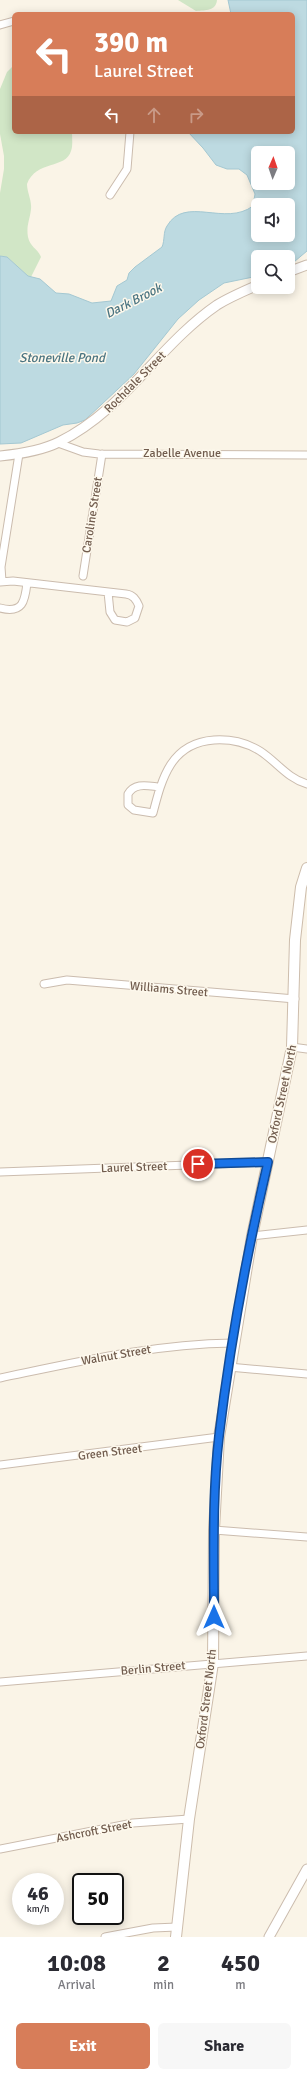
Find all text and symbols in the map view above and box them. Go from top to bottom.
text: 390 m [94,26,168,60]
icon: left [28,28,80,80]
text: Laurel Street [94,60,194,82]
icon: left [101,104,123,126]
icon: ahead [143,104,165,126]
icon: right [185,104,207,126]
north arrow [251,146,295,190]
map controls [251,146,295,294]
button: sound [251,198,295,242]
button: search [251,250,295,294]
water label: Dark Brook [103,279,166,322]
street label: Rochdale Street [101,348,169,416]
water label: Stoneville Pond [19,350,107,366]
street label: Zabelle Avenue [143,446,221,461]
street label: Caroline Street [79,476,106,554]
street label: Williams Street [129,979,209,1000]
street label: Oxford Street North [265,1043,300,1145]
pin [181,1147,215,1181]
icon: arrive [187,1153,209,1175]
street label: Laurel Street [101,1159,167,1176]
street label: Walnut Street [80,1342,152,1369]
street label: Green Street [77,1441,143,1464]
position arrow [193,1596,235,1638]
street label: Oxford Street North [193,1648,220,1750]
street label: Berlin Street [120,1658,186,1679]
street label: Ashcroft Street [55,1817,133,1846]
speed limit sign: 50 [72,1873,124,1925]
text: 46 [27,1881,49,1906]
text: km/h [27,1903,49,1915]
text: 10:08 [47,1948,106,1978]
text: 2 [157,1948,170,1978]
text: 450 [221,1948,260,1978]
text: Arrival [58,1977,95,1993]
text: min [153,1977,174,1993]
text: m [235,1977,246,1993]
button: Exit [16,2023,150,2069]
button: Share [158,2023,291,2069]

